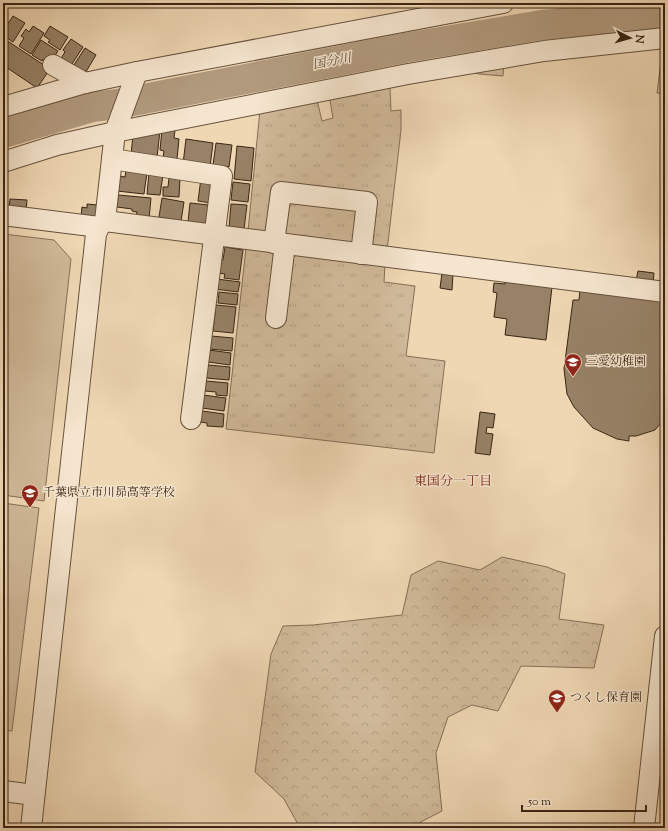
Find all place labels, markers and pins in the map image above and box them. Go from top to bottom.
school or university icon: 三愛幼稚園 [563,352,583,377]
place label: 三愛幼稚園 [586,353,646,371]
school or university icon: 千葉県立市川昴高等学校 [20,483,40,508]
place label: 千葉県立市川昴高等学校 [43,484,175,502]
school or university icon: つくし保育園 [547,688,567,713]
place label: つくし保育園 [570,689,642,707]

